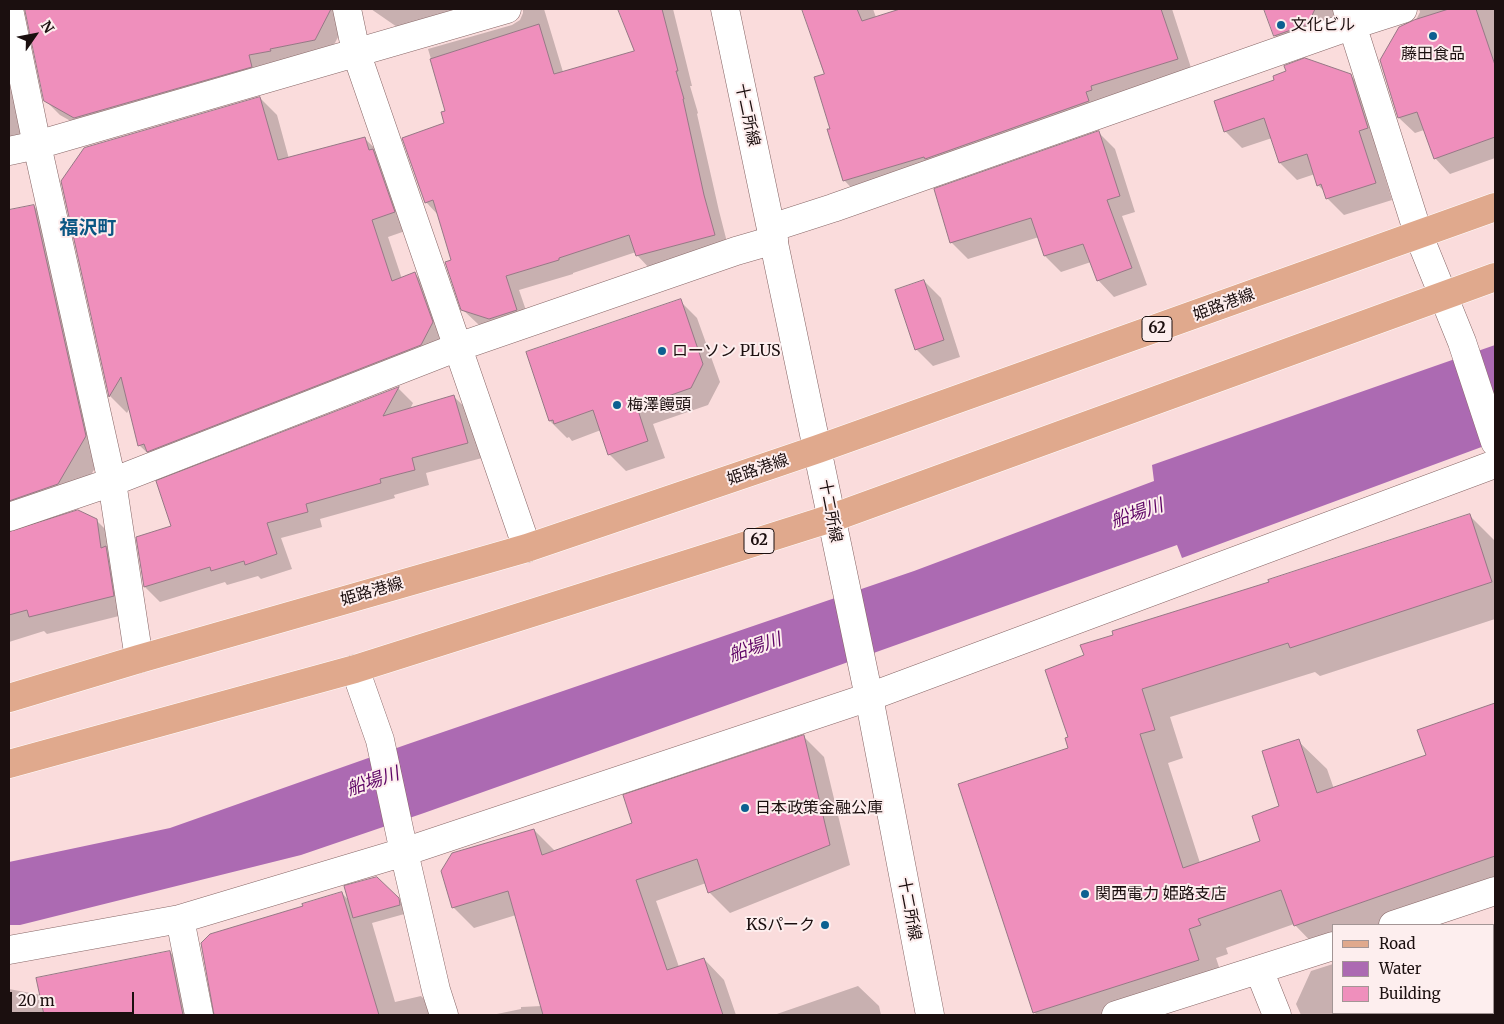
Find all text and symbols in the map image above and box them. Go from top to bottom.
north arrow [10,10,60,60]
place label: 文化ビル [1291,15,1355,35]
text: N [37,17,58,36]
marker: 文化ビル [1275,19,1287,31]
marker: 藤田食品 [1427,30,1439,42]
place label: 藤田食品 [1401,44,1465,64]
street label: 十二所線 [731,82,763,148]
district label: 福沢町 [60,218,116,240]
street label: 姫路港線 [1191,285,1257,325]
road number: 62 [1142,316,1172,342]
place label: ローソン PLUS [672,341,780,361]
marker: ローソン PLUS [656,345,668,357]
place label: 梅澤饅頭 [627,395,691,415]
marker: 梅澤饅頭 [611,399,623,411]
street label: 姫路港線 [725,451,791,489]
street label: 十二所線 [814,478,846,544]
water label: 船場川 [1108,495,1166,533]
road number: 62 [744,528,774,554]
street label: 姫路港線 [339,574,405,610]
water label: 船場川 [726,629,784,667]
water label: 船場川 [344,763,402,801]
place label: 日本政策金融公庫 [755,798,883,818]
marker: 日本政策金融公庫 [739,802,751,814]
street label: 十二所線 [893,876,925,942]
place label: 関西電力 姫路支店 [1095,884,1227,904]
marker: 関西電力 姫路支店 [1079,888,1091,900]
place label: KSパーク [746,915,815,935]
marker: KSパーク [819,919,831,931]
legend [1332,924,1494,1014]
text: Road [1379,934,1415,953]
text: Water [1379,959,1421,978]
scale bar [12,982,136,1014]
text: Building [1379,984,1441,1003]
text: 20 m [18,991,55,1010]

